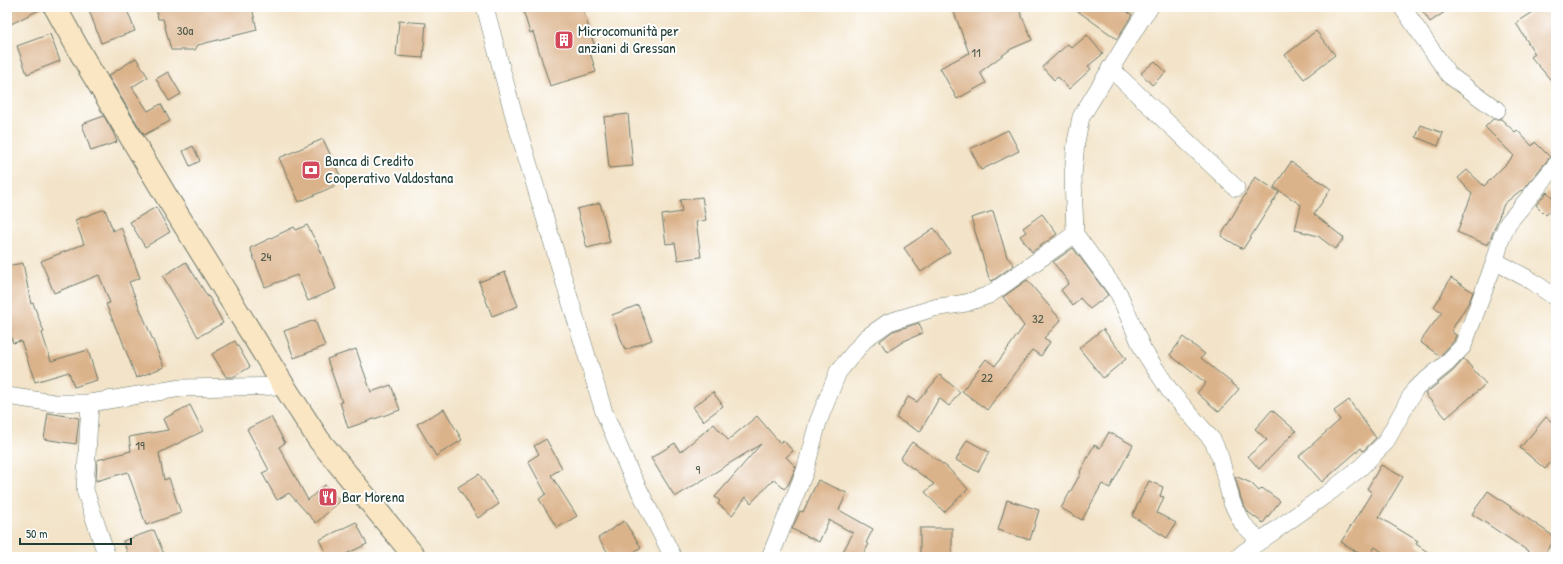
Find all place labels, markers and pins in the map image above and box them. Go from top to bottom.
place label: Microcomunità per anziani di Gressan [578,20,679,58]
building icon: Microcomunità per anziani di Gressan [553,29,575,51]
place label: Banca di Credito Cooperativo Valdostana [325,150,453,188]
bank icon: Banca di Credito Cooperativo Valdostana [300,159,322,181]
restaurant icon: Bar Morena [317,486,339,508]
place label: Bar Morena [342,486,404,507]

